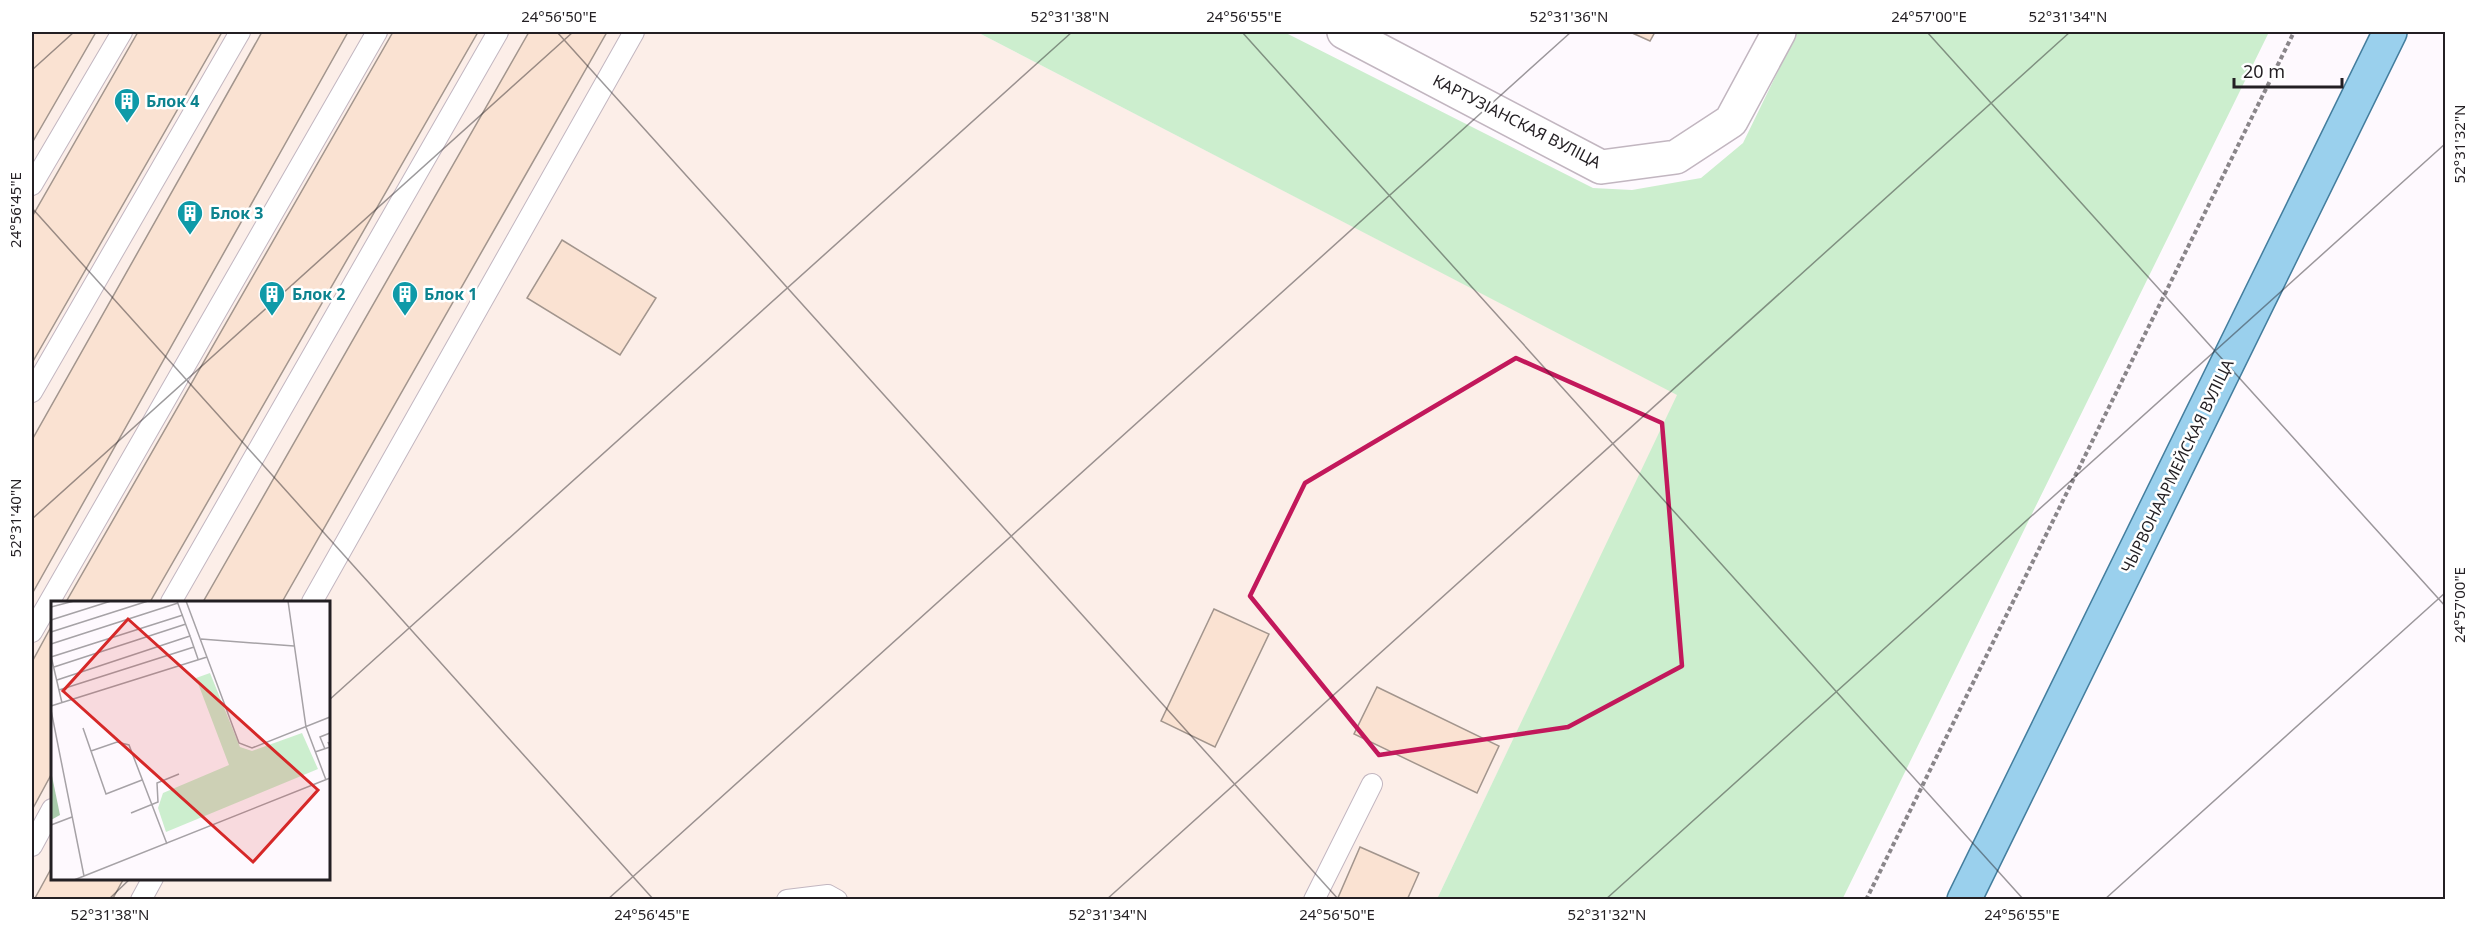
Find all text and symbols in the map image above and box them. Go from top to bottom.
text: 24°56'50"E [521,6,597,26]
text: 52°31'38"N [1031,6,1109,26]
text: 24°56'55"E [1206,6,1282,26]
text: 52°31'36"N [1530,6,1608,26]
text: 24°57'00"E [1891,6,1967,26]
text: 52°31'34"N [2029,6,2107,26]
scale bar [2234,51,2342,89]
text: 20 m [2243,59,2285,83]
street label: КАРТУЗІАНСКАЯ ВУЛІЦА [1429,69,1606,173]
building icon: Блок 4 [112,86,142,124]
place label: Блок 4 [146,90,199,112]
text: 52°31'32"N [2449,105,2469,183]
text: 24°56'45"E [5,172,25,248]
building icon: Блок 3 [175,198,205,236]
place label: Блок 3 [210,202,263,224]
building icon: Блок 2 [257,279,287,317]
building icon: Блок 1 [390,279,420,317]
place label: Блок 2 [292,283,345,305]
place label: Блок 1 [424,283,477,305]
street label: ЧЫРВОНААРМЕЙСКАЯ ВУЛІЦА [2115,355,2239,577]
text: 52°31'40"N [5,479,25,557]
text: 24°57'00"E [2449,567,2469,643]
inset map [51,601,330,880]
text: 52°31'38"N [71,904,149,924]
text: 24°56'45"E [614,904,690,924]
text: 52°31'34"N [1069,904,1147,924]
text: 24°56'50"E [1299,904,1375,924]
text: 52°31'32"N [1568,904,1646,924]
text: 24°56'55"E [1984,904,2060,924]

